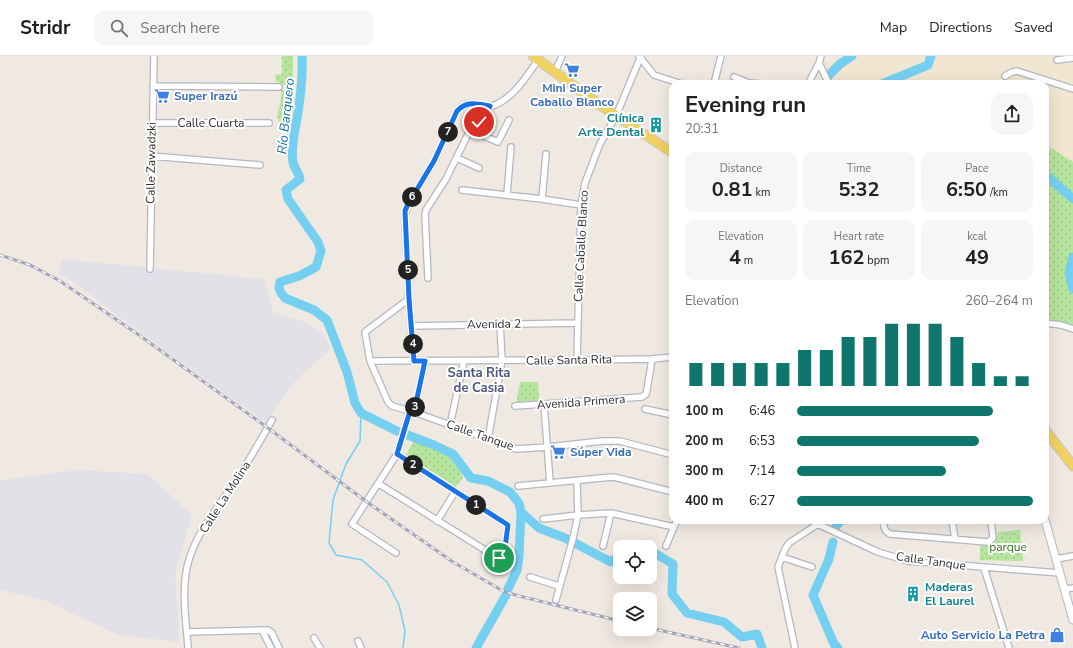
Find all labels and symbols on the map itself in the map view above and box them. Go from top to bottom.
supermarket icon: Mini Super Caballo Blanco [563,61,581,79]
water label: Río Barquero [273,77,299,155]
place label: Mini Super Caballo Blanco [530,80,614,110]
supermarket icon: Super Irazú [153,87,171,105]
place label: Super Irazú [174,88,237,104]
pin [462,105,496,139]
place label: Clínica Arte Dental [578,110,644,140]
street label: Calle Cuarta [178,115,244,131]
building icon: Clínica Arte Dental [647,116,665,134]
street label: Calle Zawadzki [142,122,160,204]
pin: 7 [438,122,458,142]
pin: 6 [402,187,422,207]
street label: Calle Caballo Blanco [570,189,592,302]
pin: 5 [398,260,418,280]
street label: Avenida 2 [467,316,521,332]
pin: 4 [403,334,423,354]
street label: Calle Santa Rita [526,351,612,369]
district label: Santa Rita de Casia [448,364,510,397]
street label: Avenida Primera [536,391,626,413]
pin: 3 [405,397,425,417]
street label: Calle Tanque [444,416,516,454]
supermarket icon: Súper Vida [549,443,567,461]
place label: Súper Vida [570,444,632,460]
pin: 2 [403,455,423,475]
street label: Calle La Molina [196,458,254,536]
pin: 1 [466,495,486,515]
park label: parque [989,539,1027,555]
pin [482,541,516,575]
street label: Calle Tanque [895,548,967,574]
place label: Maderas El Laurel [925,579,975,609]
building icon: Maderas El Laurel [904,585,922,603]
shop icon: Auto Servicio La Petra [1048,626,1066,644]
place label: Auto Servicio La Petra [921,627,1045,643]

